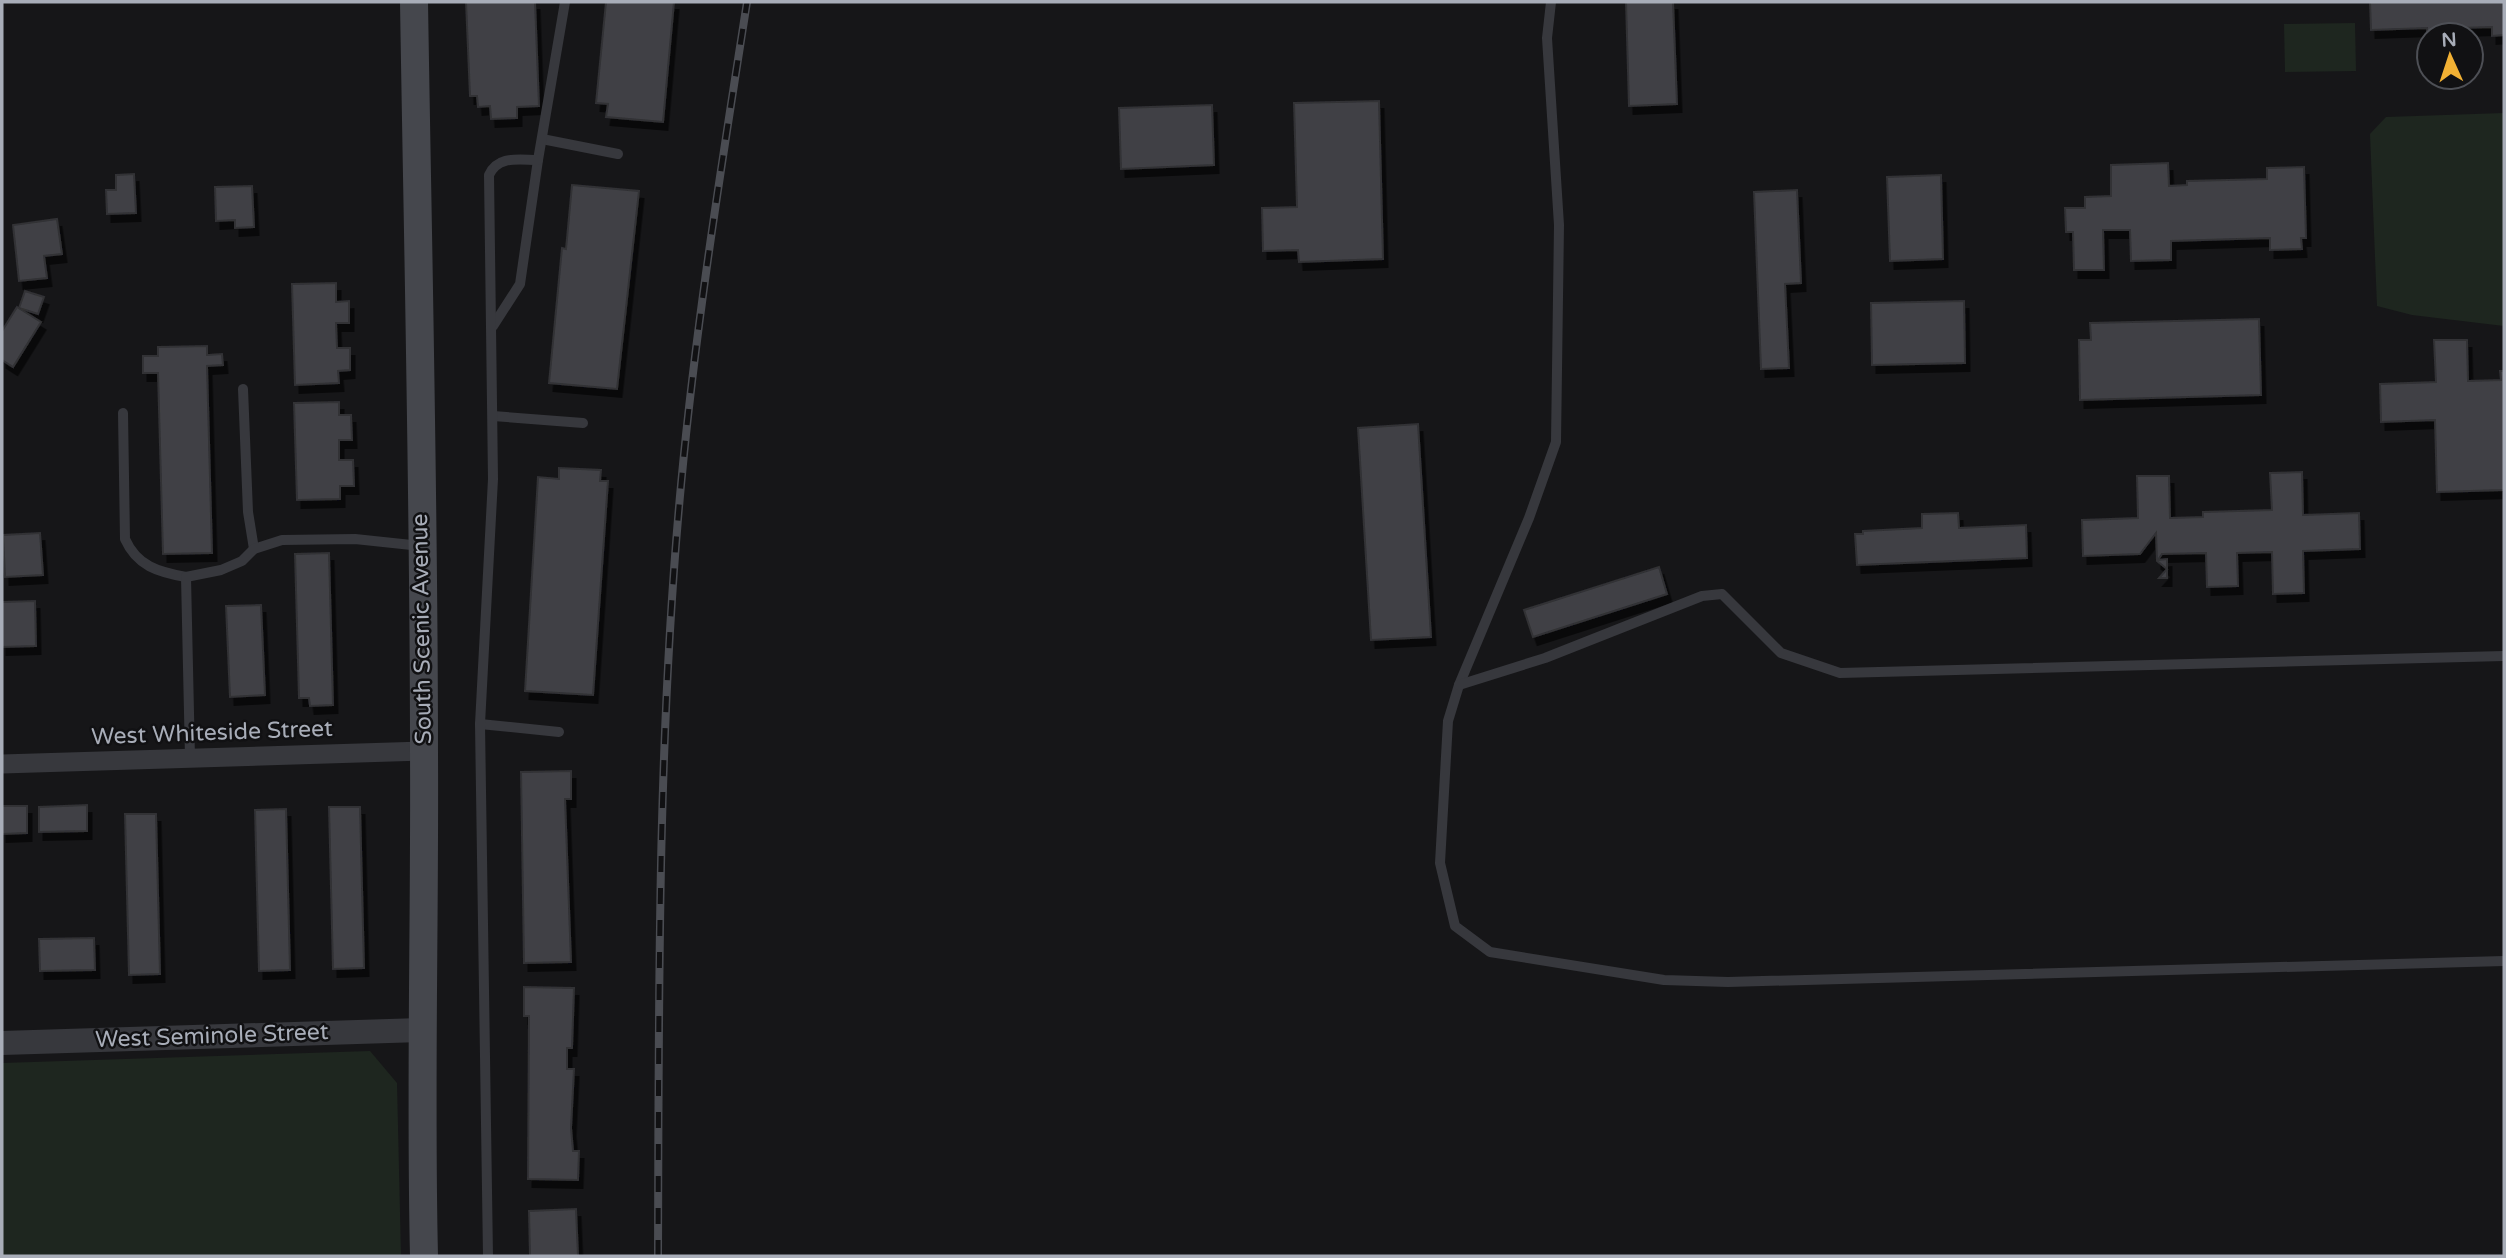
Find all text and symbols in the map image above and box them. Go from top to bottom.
north arrow [2415,21,2485,91]
text: N [2441,29,2457,51]
street label: South Scenic Avenue [406,513,438,745]
street label: West Whiteside Street [91,715,333,751]
street label: West Seminole Street [95,1018,329,1054]

